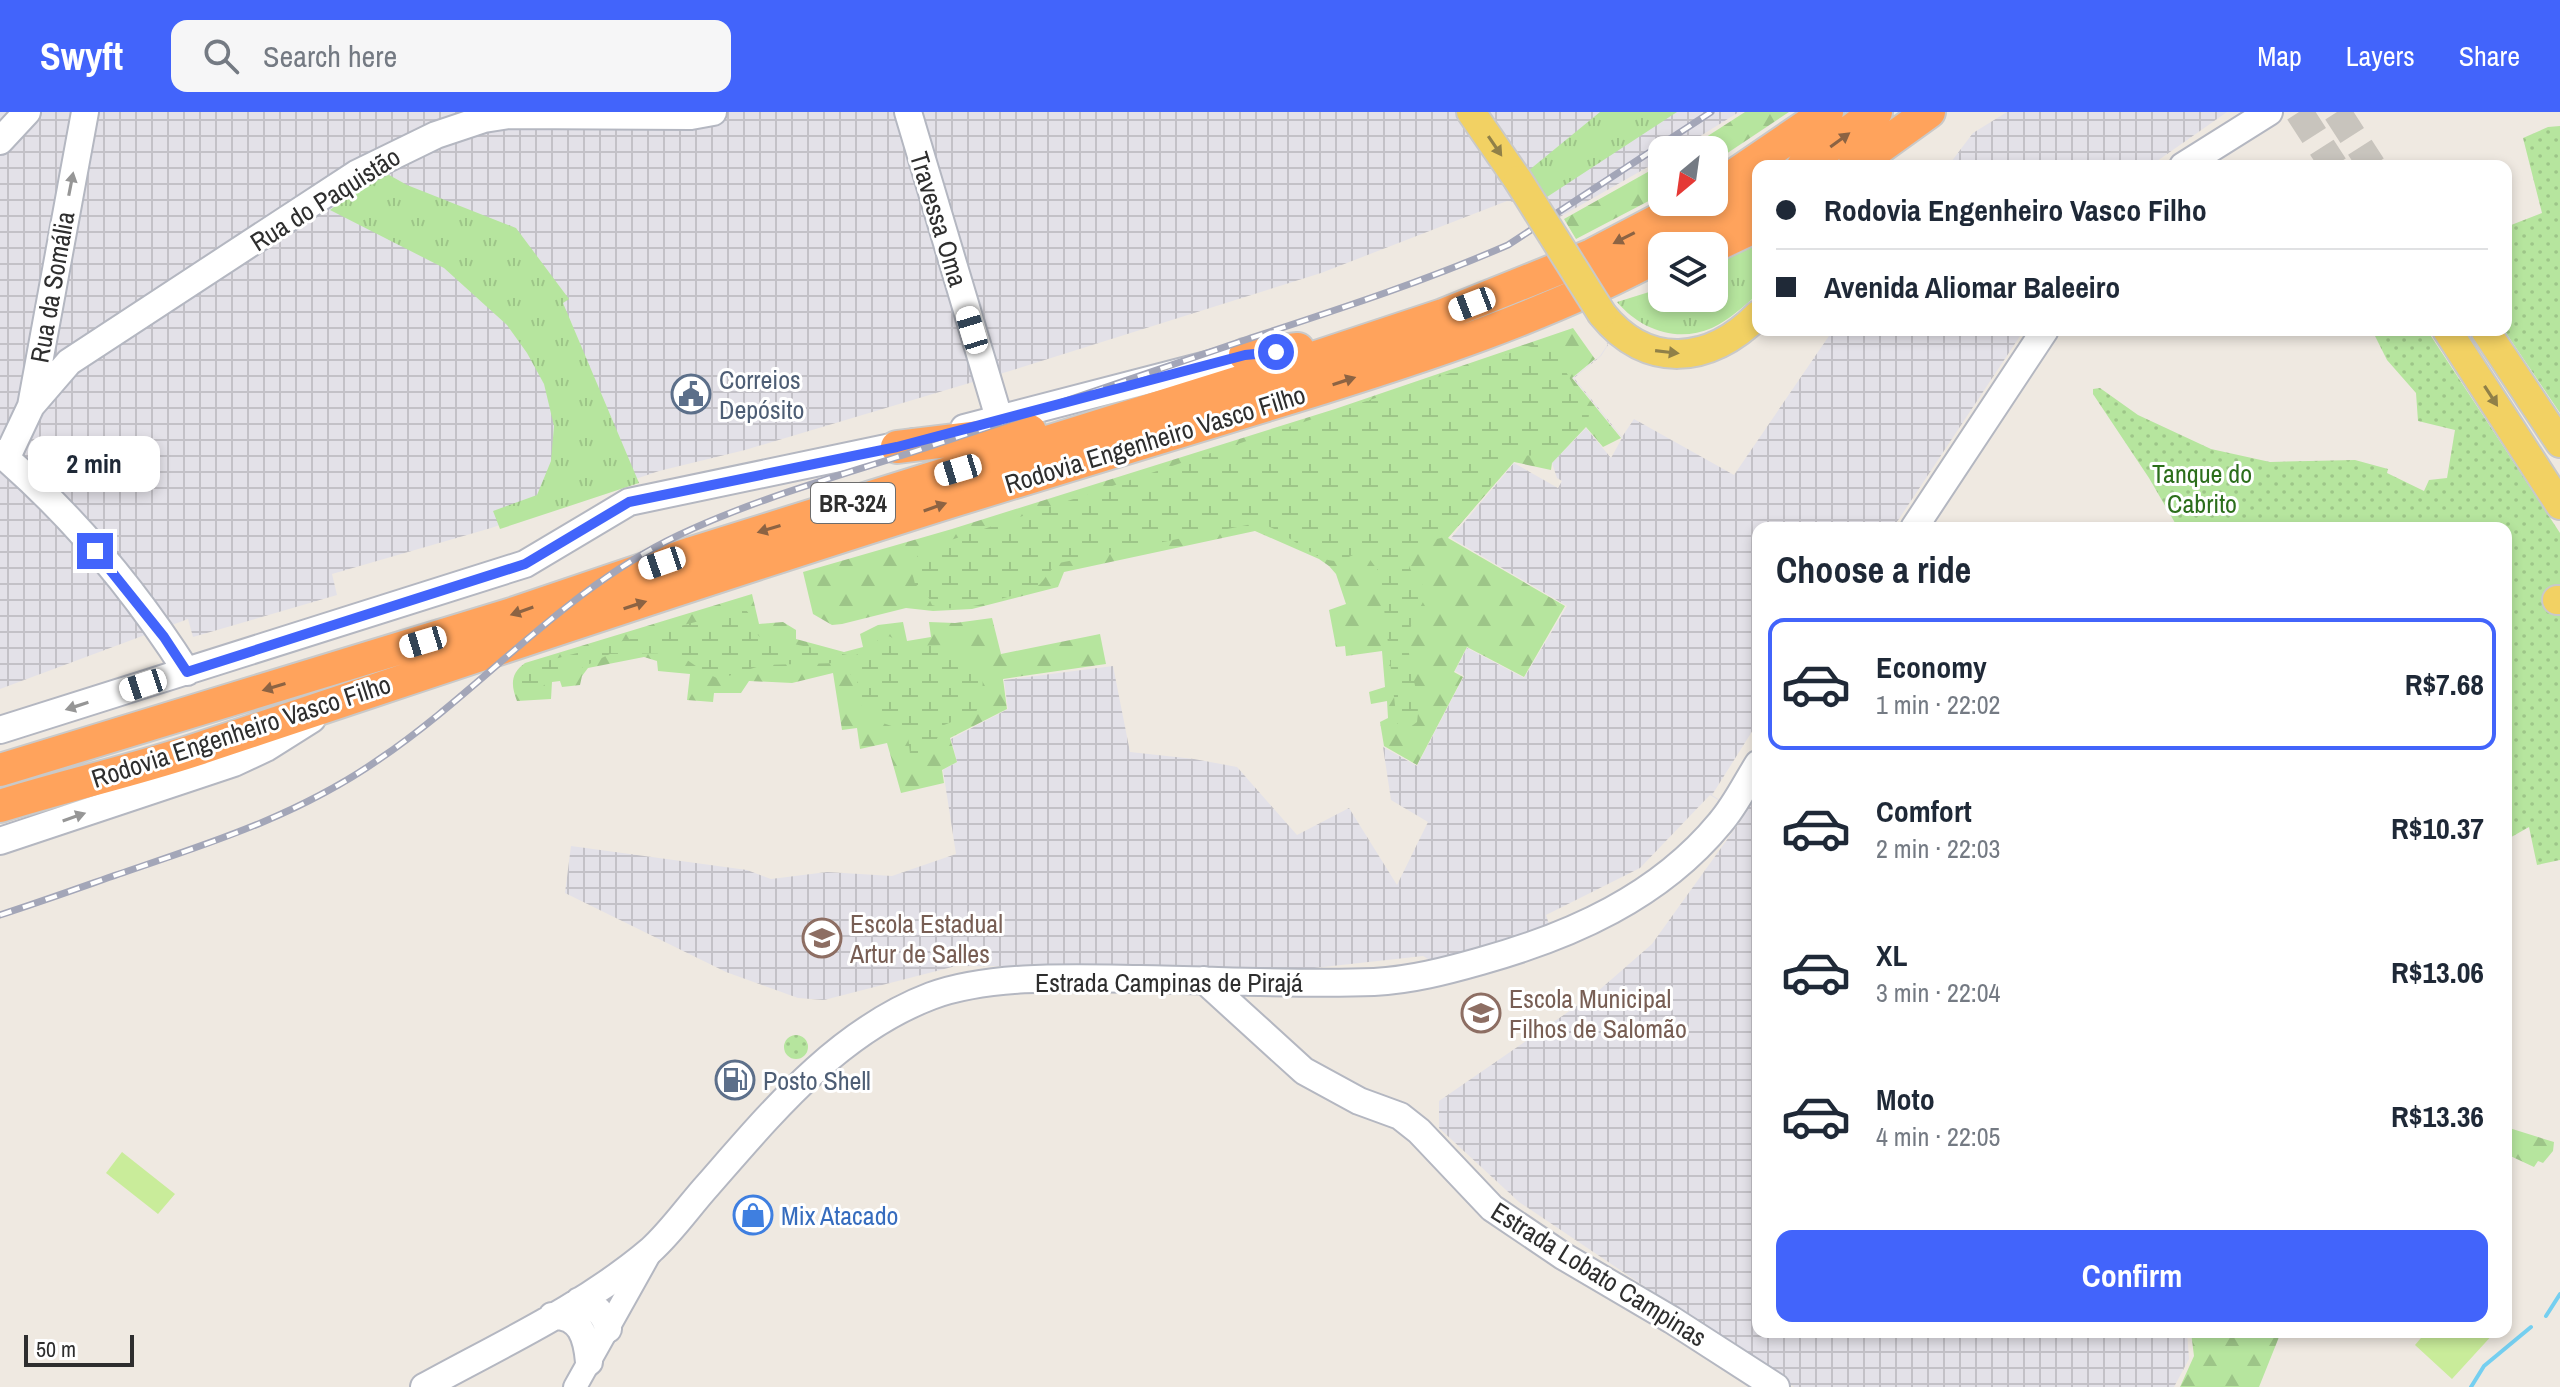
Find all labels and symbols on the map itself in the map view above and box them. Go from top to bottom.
one-way arrow [1829,132,1851,148]
one-way arrow [1487,135,1501,157]
north arrow [1648,136,1728,216]
street label: Rua do Paquistão [243,139,407,259]
street label: Travessa Oma [902,147,976,291]
one-way arrow [66,171,78,196]
street label: Rua da Somália [21,209,83,365]
one-way arrow [1613,232,1636,245]
car [1445,284,1499,324]
car [954,304,990,356]
route start [1258,334,1294,370]
one-way arrow [1655,346,1680,359]
place label: Correios Depósito [719,362,804,427]
public building icon: Correios Depósito [670,373,712,415]
one-way arrow [1333,375,1357,387]
street label: Rodovia Engenheiro Vasco Filho [1000,377,1310,501]
one-way arrow [2483,385,2498,406]
callout: 2 min [29,435,161,491]
car [932,452,984,488]
park label: Tanque do Cabrito [2152,456,2252,521]
road number: BR-324 [811,483,895,523]
one-way arrow [924,501,948,513]
one-way arrow [757,523,781,536]
route end [77,533,113,569]
car [635,544,689,582]
one-way arrow [623,598,647,611]
one-way arrow [510,605,534,617]
car [397,624,449,660]
street label: Rodovia Engenheiro Vasco Filho [87,666,395,796]
car [116,666,170,704]
one-way arrow [261,681,285,694]
one-way arrow [64,700,88,712]
one-way arrow [62,811,86,823]
place label: Escola Estadual Artur de Salles [849,906,1003,971]
school or university icon: Escola Estadual Artur de Salles [801,917,843,959]
street label: Estrada Campinas de Pirajá [1035,965,1303,1000]
place label: Escola Municipal Filhos de Salomão [1509,981,1687,1046]
school or university icon: Escola Municipal Filhos de Salomão [1460,992,1502,1034]
fuel station icon: Posto Shell [714,1059,756,1101]
place label: Posto Shell [763,1063,871,1098]
shop icon: Mix Atacado [732,1194,774,1236]
street label: Estrada Lobato Campinas [1485,1194,1713,1354]
place label: Mix Atacado [781,1198,898,1233]
scale bar [24,1331,134,1367]

